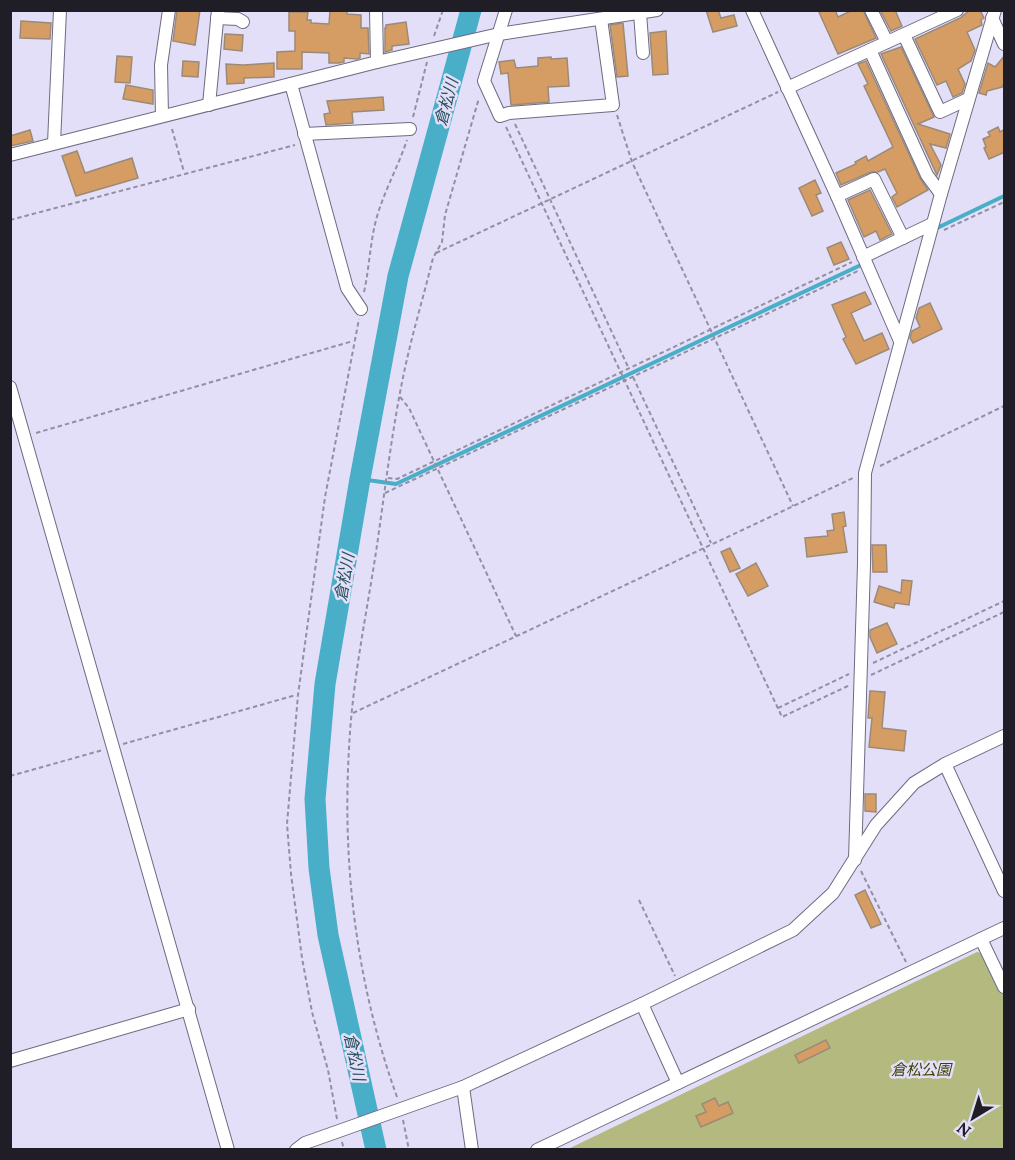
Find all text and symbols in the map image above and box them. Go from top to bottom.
water label: 倉松川 [430,74,462,128]
water label: 倉松川 [330,550,358,602]
water label: 倉松川 [340,1031,370,1085]
park label: 倉松公園 [891,1060,953,1079]
north arrow [943,1088,1003,1148]
text: N [953,1118,975,1142]

